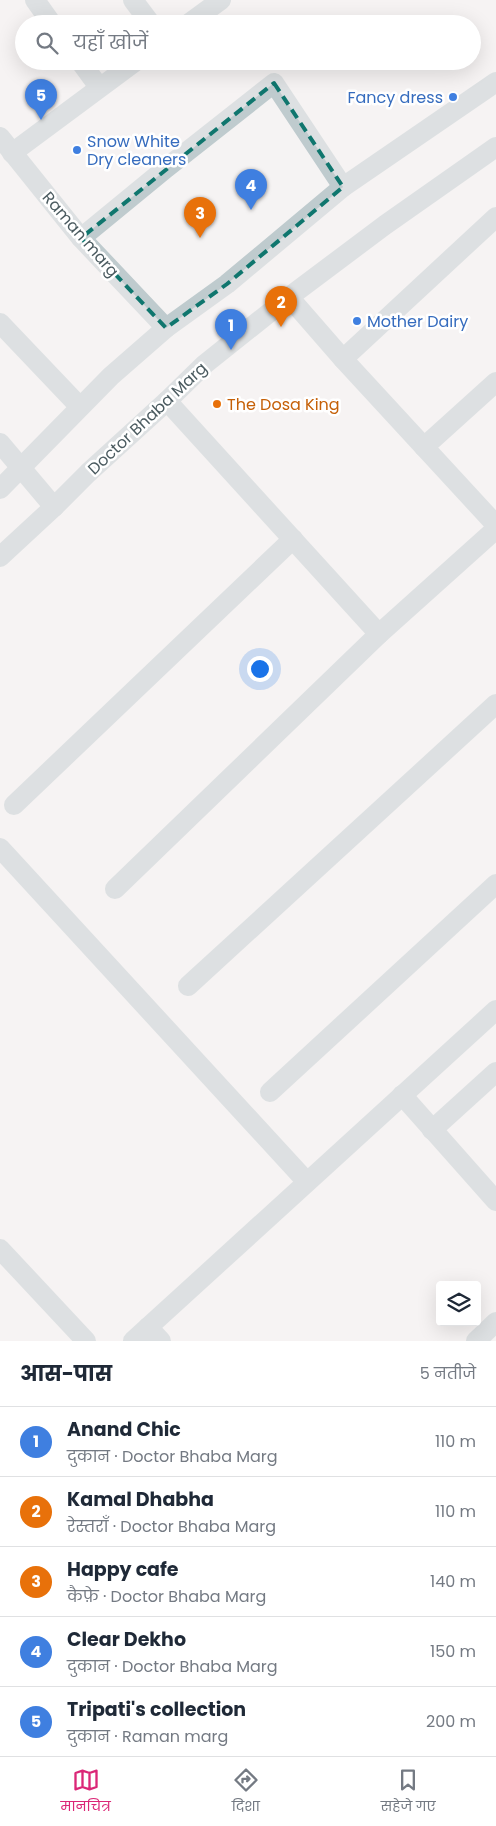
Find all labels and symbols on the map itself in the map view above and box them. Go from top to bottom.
pin: 5 [25,79,57,120]
place label: Fancy dress [347,86,443,109]
marker: Fancy dress [447,91,459,103]
place label: Snow White Dry cleaners [87,130,186,171]
marker: Snow White Dry cleaners [71,144,83,156]
pin: 4 [235,169,267,210]
street label: Raman marg [37,187,124,282]
pin: 3 [184,197,216,238]
pin: 2 [265,286,297,327]
pin: 1 [215,309,247,350]
place label: Mother Dairy [367,310,468,333]
marker: Mother Dairy [351,315,363,327]
street label: Doctor Bhaba Marg [83,357,212,480]
place label: The Dosa King [227,393,340,416]
marker: The Dosa King [211,398,223,410]
your location [247,656,273,682]

